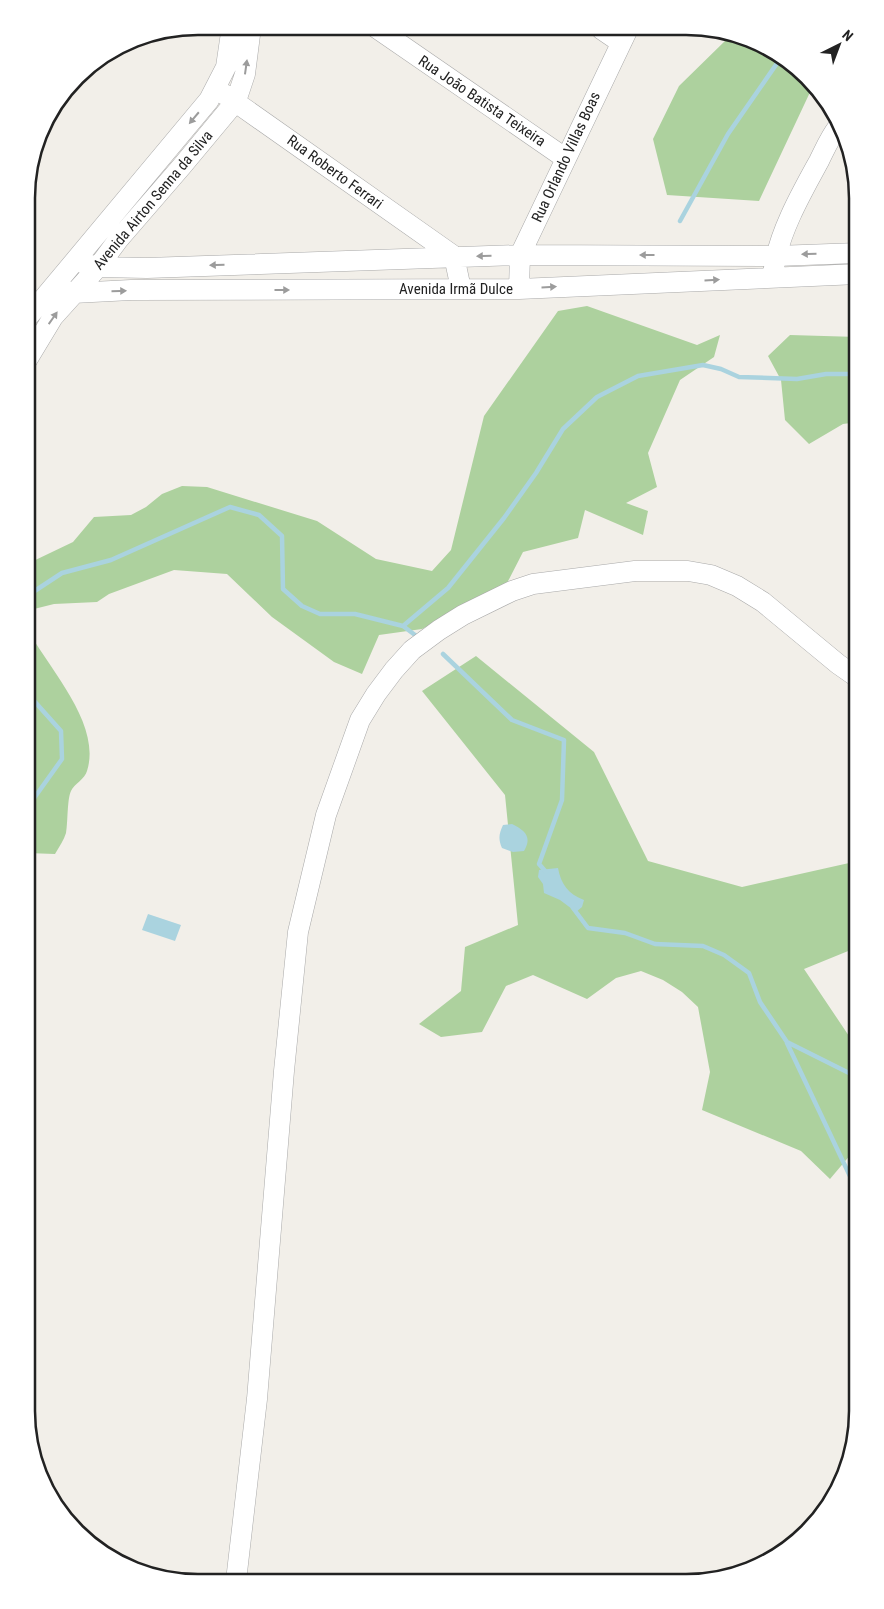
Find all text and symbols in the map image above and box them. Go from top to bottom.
north arrow [814,20,864,70]
text: N [839,27,856,44]
street label: Rua João Batista Teixeira [415,52,549,150]
one-way arrow [242,59,250,75]
street label: Rua Orlando Villas Boas [528,89,604,225]
one-way arrow [189,111,200,124]
street label: Avenida Airton Senna da Silva [89,127,217,273]
street label: Rua Roberto Ferrari [284,131,386,213]
one-way arrow [638,251,654,259]
one-way arrow [801,251,817,259]
one-way arrow [476,252,492,260]
one-way arrow [208,262,224,270]
one-way arrow [704,276,720,284]
street label: Avenida Irmã Dulce [399,280,513,298]
one-way arrow [541,283,557,291]
one-way arrow [274,286,290,294]
one-way arrow [111,287,127,295]
one-way arrow [48,311,58,325]

